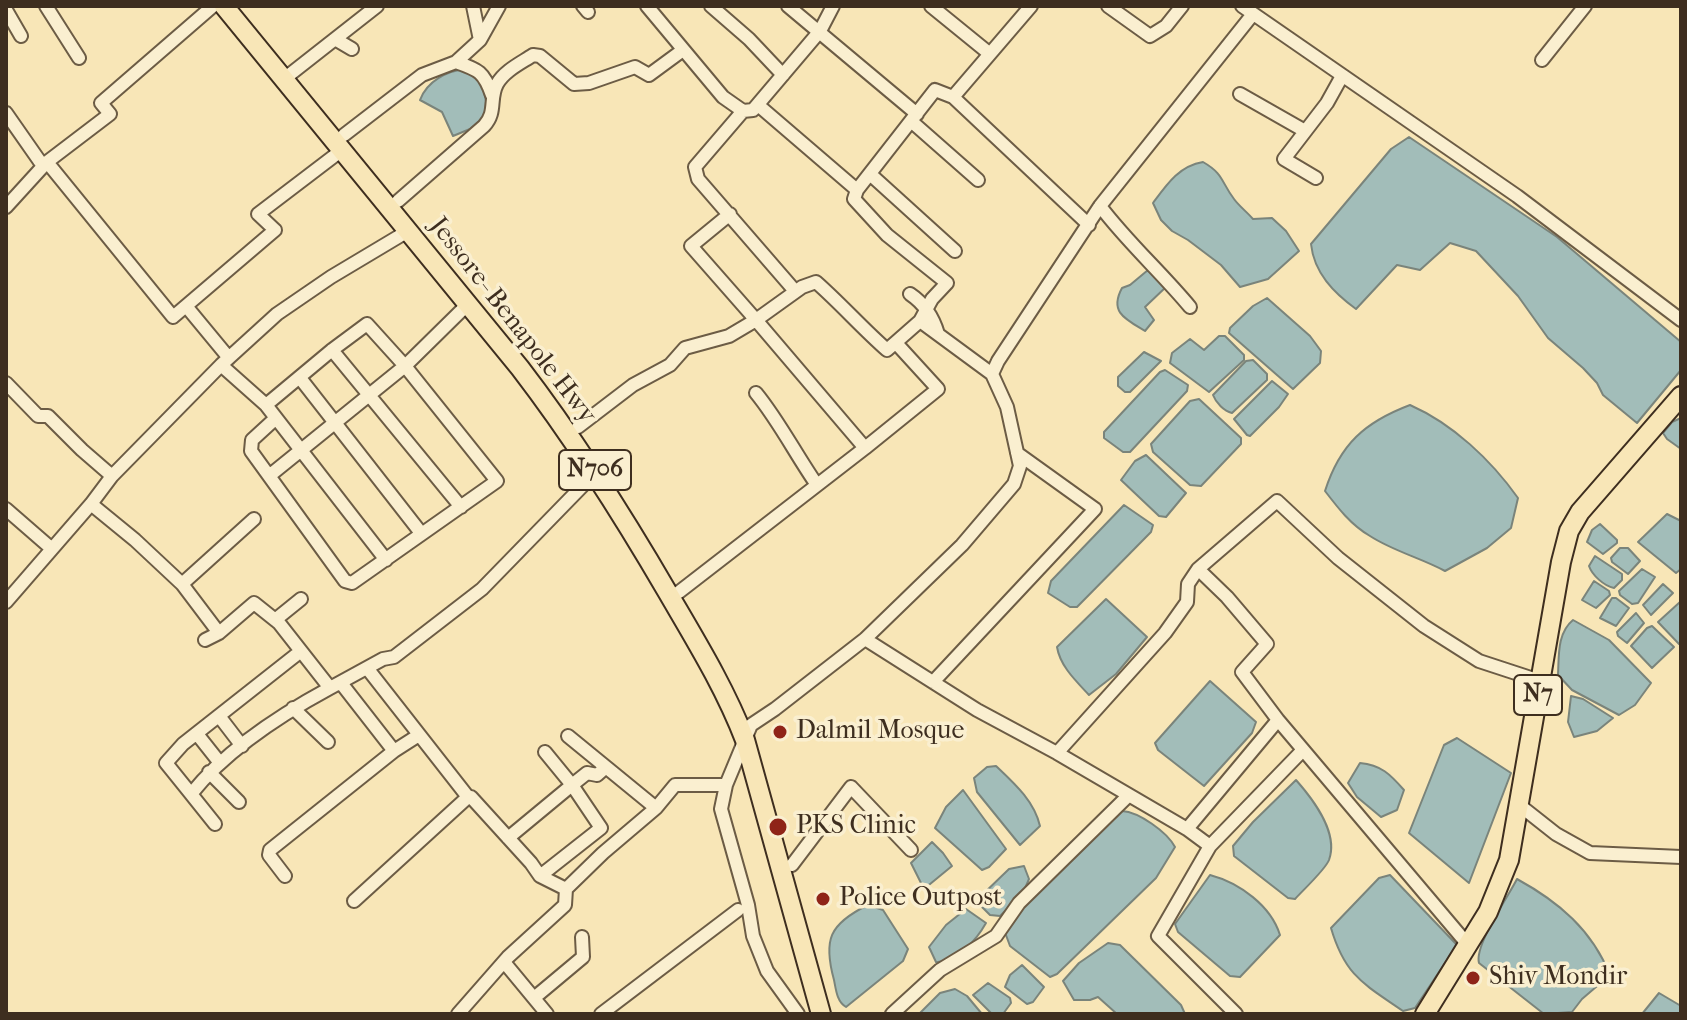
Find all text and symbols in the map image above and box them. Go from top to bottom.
street label: Jessore- Benapole Hwy [422,212,602,430]
road number: N706 [559,450,631,490]
road number: N7 [1514,675,1562,715]
place label: Dalmil Mosque [796,716,964,748]
marker: Dalmil Mosque [771,723,789,741]
place label: PKS Clinic [796,811,916,843]
marker: PKS Clinic [767,816,789,838]
place label: Police Outpost [839,883,1002,915]
marker: Police Outpost [814,890,832,908]
place label: Shiv Mondir [1489,962,1627,994]
marker: Shiv Mondir [1464,969,1482,987]

